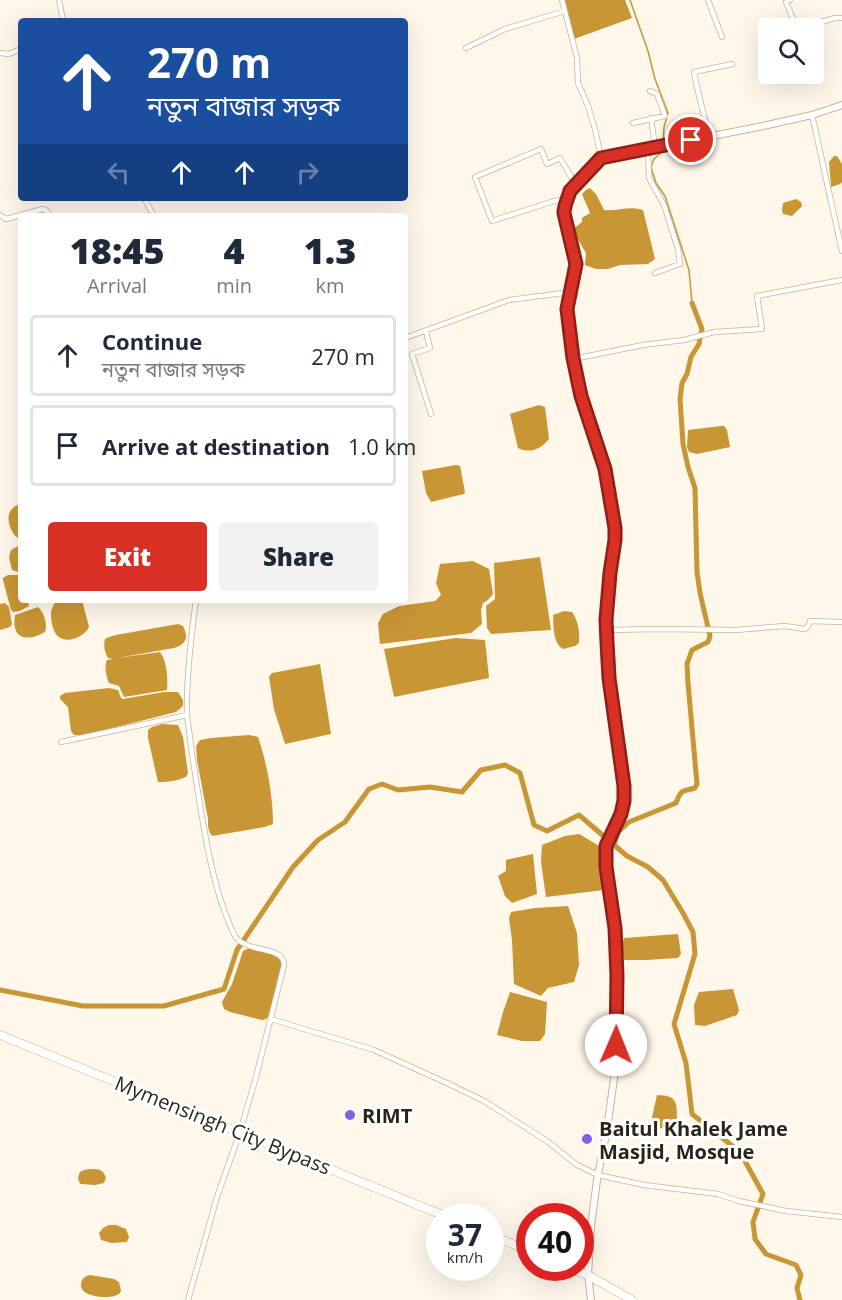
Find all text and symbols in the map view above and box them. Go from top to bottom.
map controls [758,18,824,84]
button: search [758,18,824,84]
text: 270 m [147,33,271,90]
icon: ahead [48,42,126,120]
text: নতুন বাজার সড়ক [147,87,340,124]
pin [665,114,716,165]
icon: arrive [674,123,707,156]
icon: left [102,156,135,189]
icon: ahead [165,156,198,189]
icon: ahead [228,156,261,189]
icon: right [291,156,324,189]
text: 18:45 [70,226,164,275]
text: 4 [224,226,245,275]
text: 1.3 [304,226,356,275]
text: Arrival [87,272,147,299]
text: min [216,272,252,299]
text: km [315,272,345,299]
text: Continue [102,326,202,356]
icon: ahead [51,339,84,372]
text: 270 m [311,341,375,371]
text: নতুন বাজার সড়ক [102,356,245,383]
icon: arrive [51,429,84,462]
text: Arrive at destination [102,431,330,461]
text: 1.0 km [348,431,416,461]
button: Exit [48,522,207,591]
button: Share [219,522,378,591]
position arrow [584,1013,648,1077]
street label: Mymensingh City Bypass [111,1069,335,1181]
place label: RIMT [362,1102,413,1129]
marker: RIMT [343,1108,357,1122]
place label: Baitul Khalek Jame Masjid, Mosque [599,1115,788,1165]
marker: Baitul Khalek Jame Masjid, Mosque [580,1132,594,1146]
speed limit sign: 40 [516,1203,594,1281]
text: 37 [448,1214,482,1255]
text: km/h [447,1247,483,1267]

